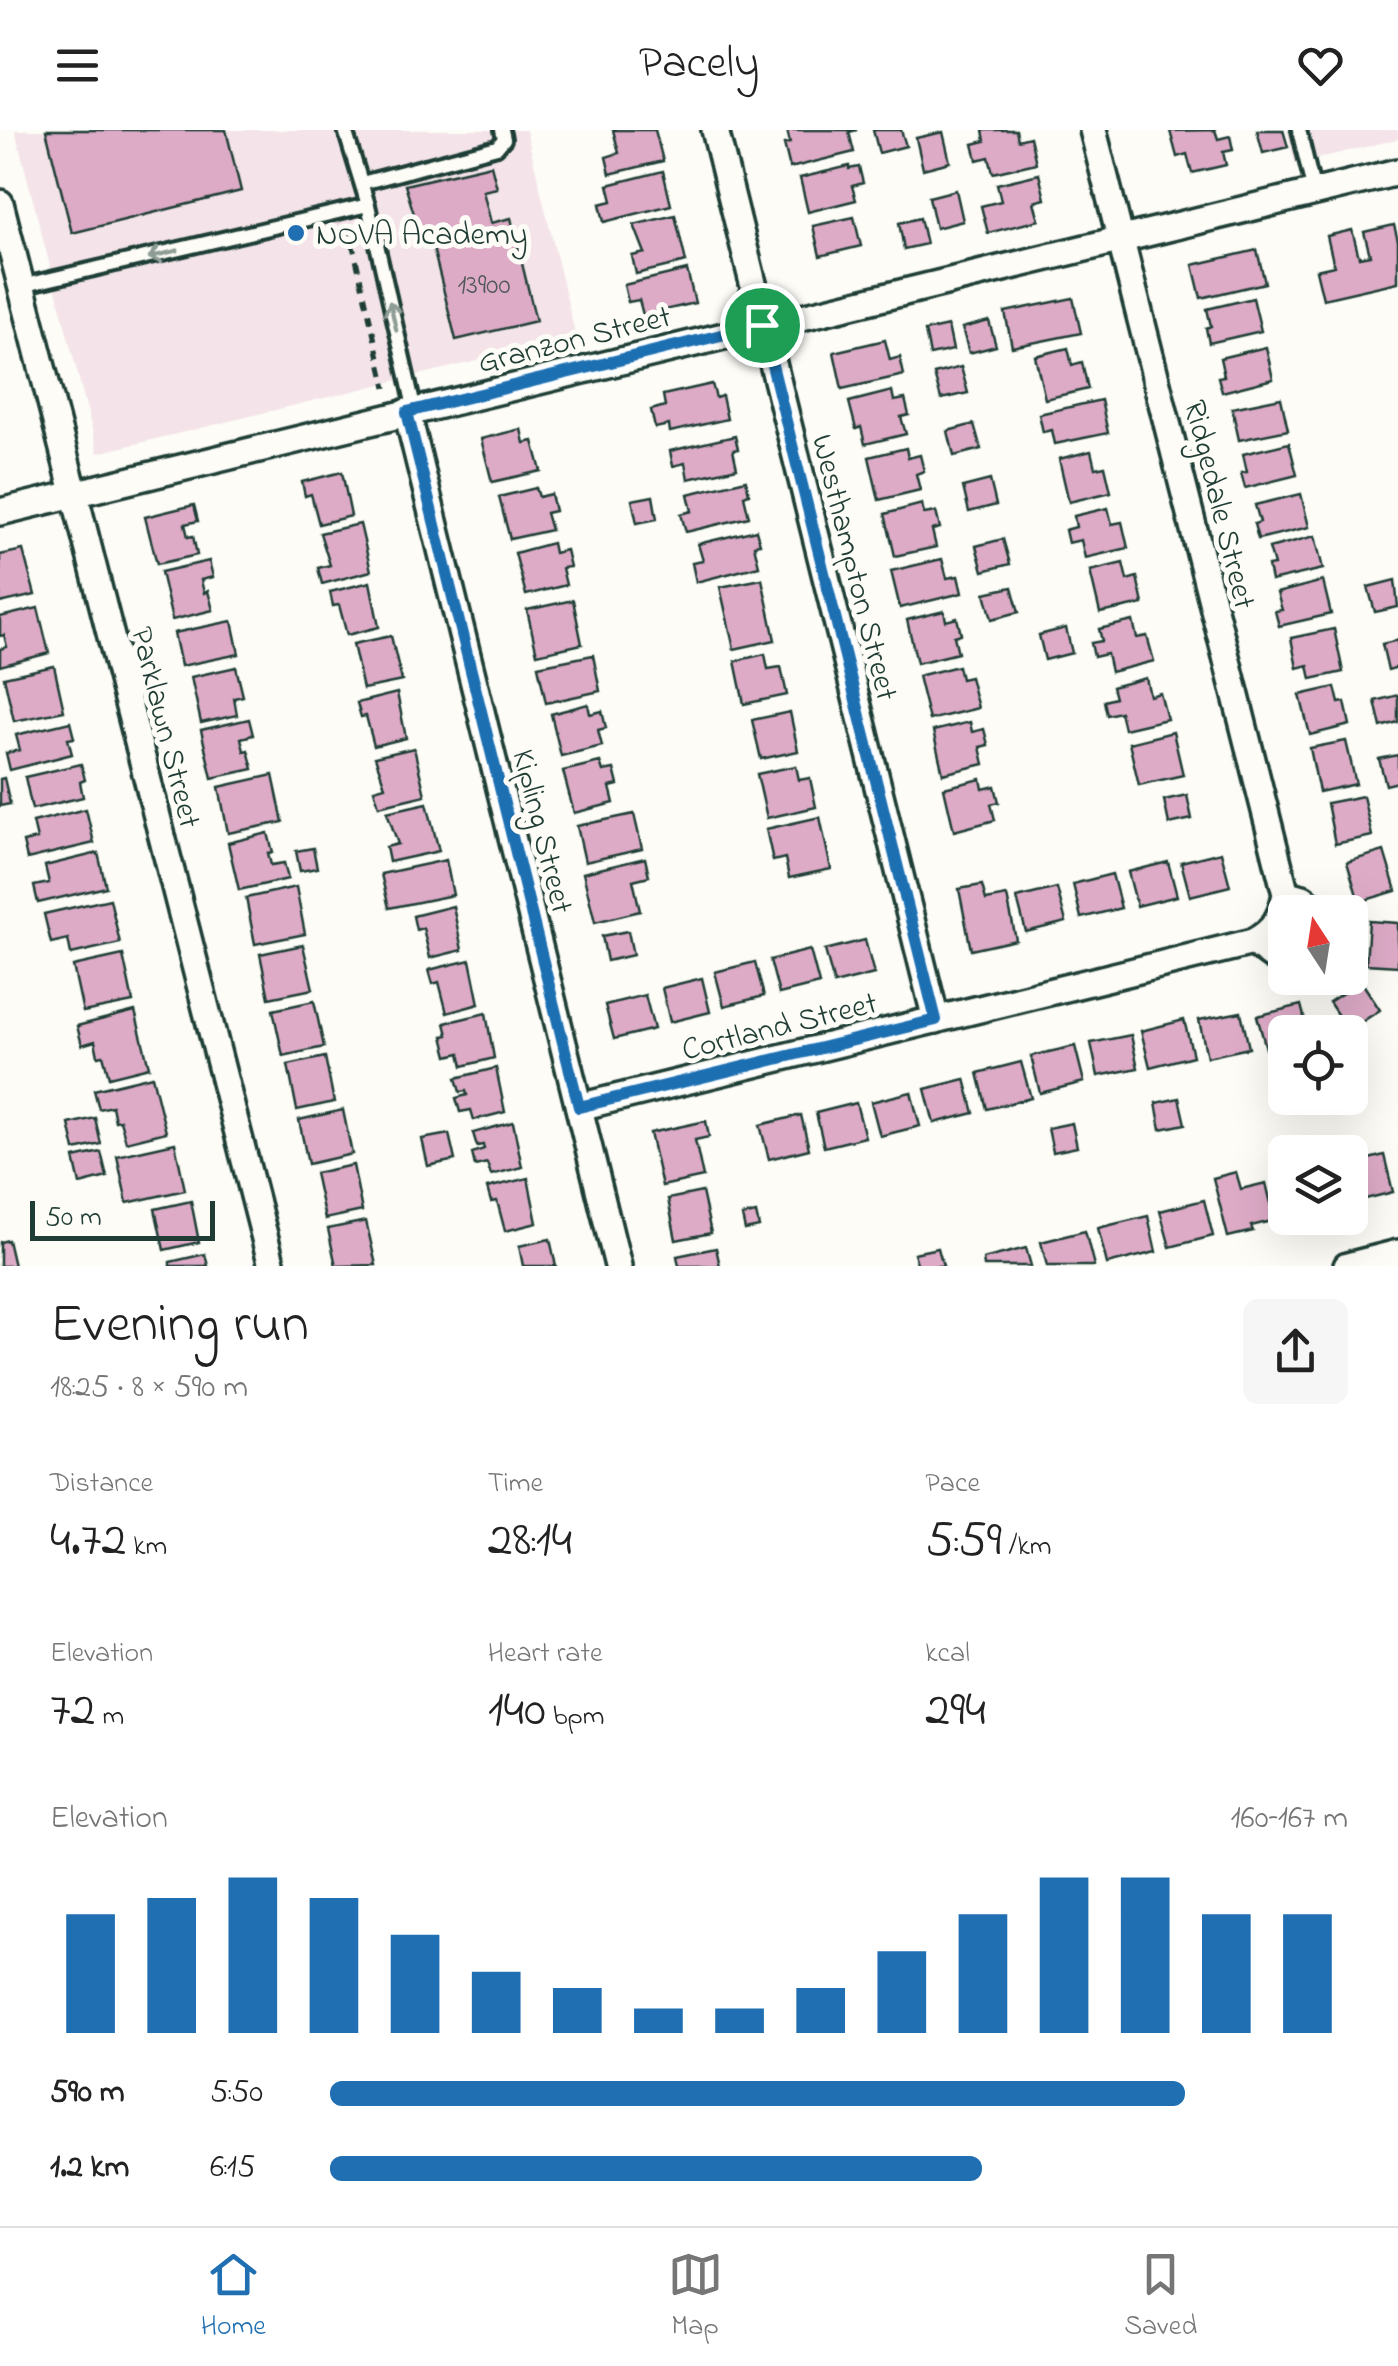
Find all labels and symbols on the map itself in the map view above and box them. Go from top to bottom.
place label: NOVA Academy [316,213,528,260]
marker: NOVA Academy [285,222,307,244]
one-way arrow [148,245,179,264]
house number: 13900 [457,266,511,307]
pin [720,283,805,368]
street label: Granzon Street [473,295,677,388]
one-way arrow [383,300,401,332]
street label: Ridgedale Street [1169,395,1266,614]
street label: Westhampton Street [797,430,908,706]
street label: Parklawn Street [116,622,211,834]
street label: Kipling Street [498,745,584,919]
north arrow [1268,895,1368,995]
street label: Cortland Street [677,981,883,1075]
scale bar [30,1196,215,1240]

